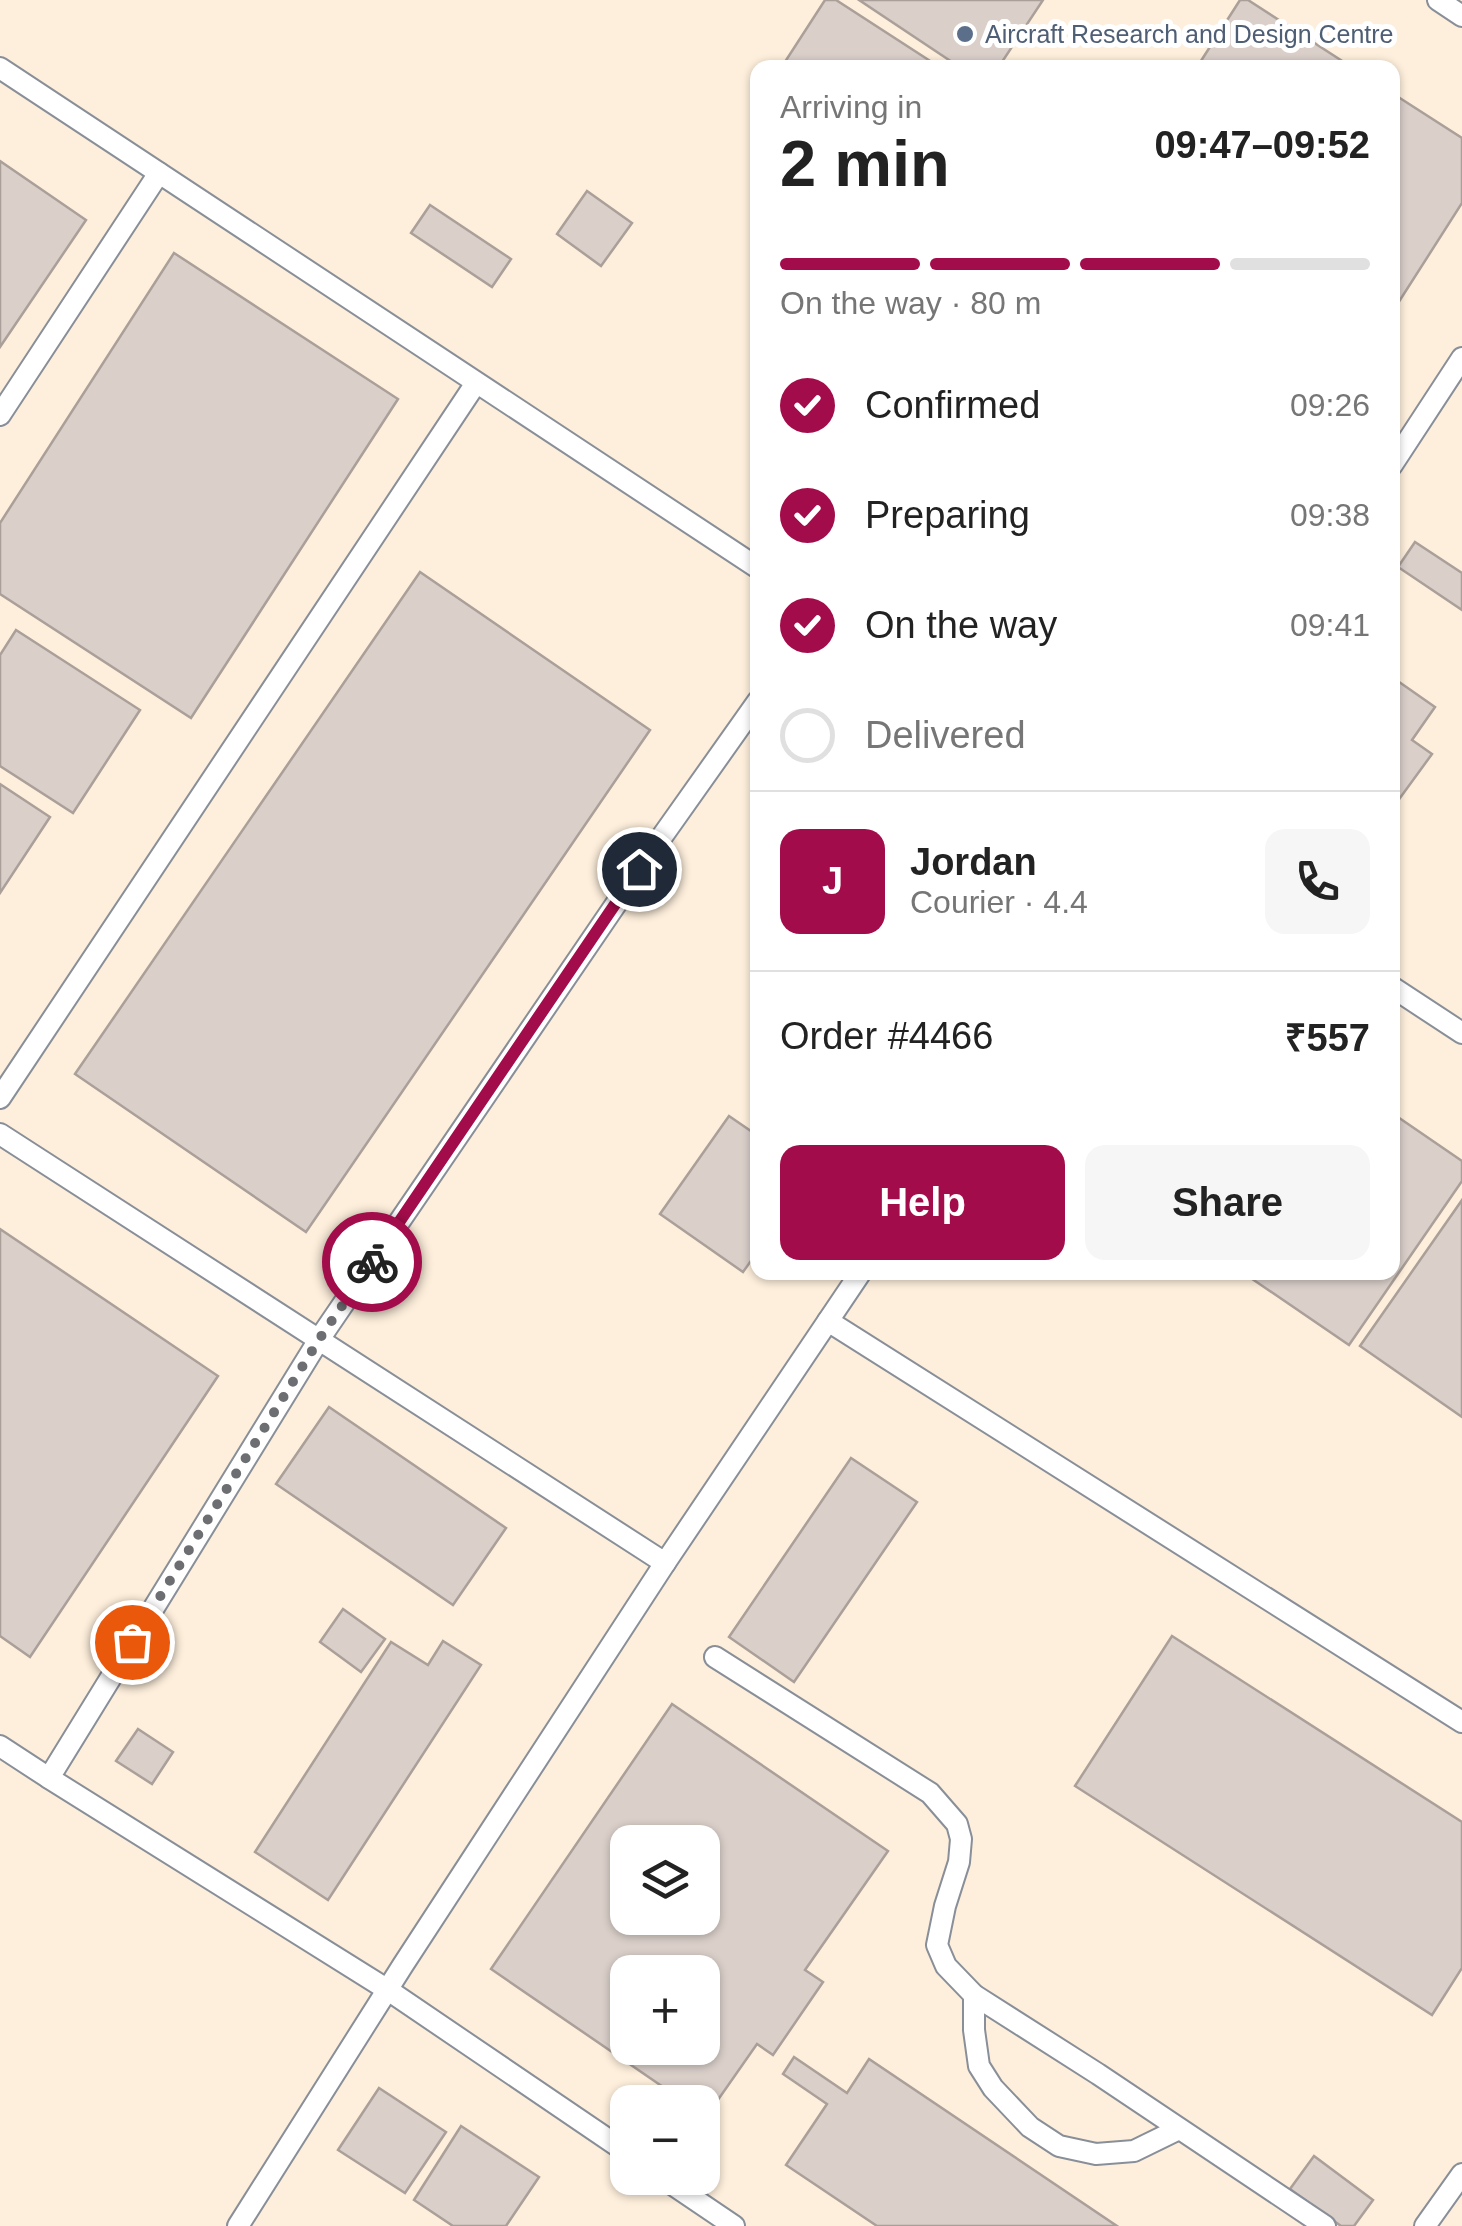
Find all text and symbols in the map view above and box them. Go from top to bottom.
place label: Aircraft Research and Design Centre [985,20,1394,48]
marker: Aircraft Research and Design Centre [954,23,976,45]
text: Arriving in [780,89,922,125]
text: 09:47–09:52 [1154,124,1370,166]
text: 2 min [780,127,950,200]
text: On the way · 80 m [780,285,1041,321]
icon: check [780,378,835,433]
text: Confirmed [865,384,1040,426]
text: 09:26 [1290,387,1370,423]
icon: check [780,488,835,543]
text: Preparing [865,494,1030,536]
text: 09:38 [1290,497,1370,533]
icon: check [780,598,835,653]
text: On the way [865,604,1057,646]
text: 09:41 [1290,607,1370,643]
text: Delivered [865,714,1026,756]
pin [597,827,682,912]
button: phone [1265,829,1370,934]
text: Jordan [910,841,1037,883]
icon: home [612,842,667,897]
text: J [822,860,843,902]
text: Courier · 4.4 [910,884,1088,920]
text: Order #4466 [780,1015,993,1057]
text: ₹557 [1285,1017,1370,1059]
button: Help [780,1145,1065,1260]
button: Share [1085,1145,1370,1260]
courier [322,1212,422,1312]
icon: bike [345,1235,400,1290]
pin [90,1600,175,1685]
icon: bag [105,1615,160,1670]
map controls [610,1825,720,2195]
button: layers [610,1825,720,1935]
button: + [610,1955,720,2065]
button: − [610,2085,720,2195]

